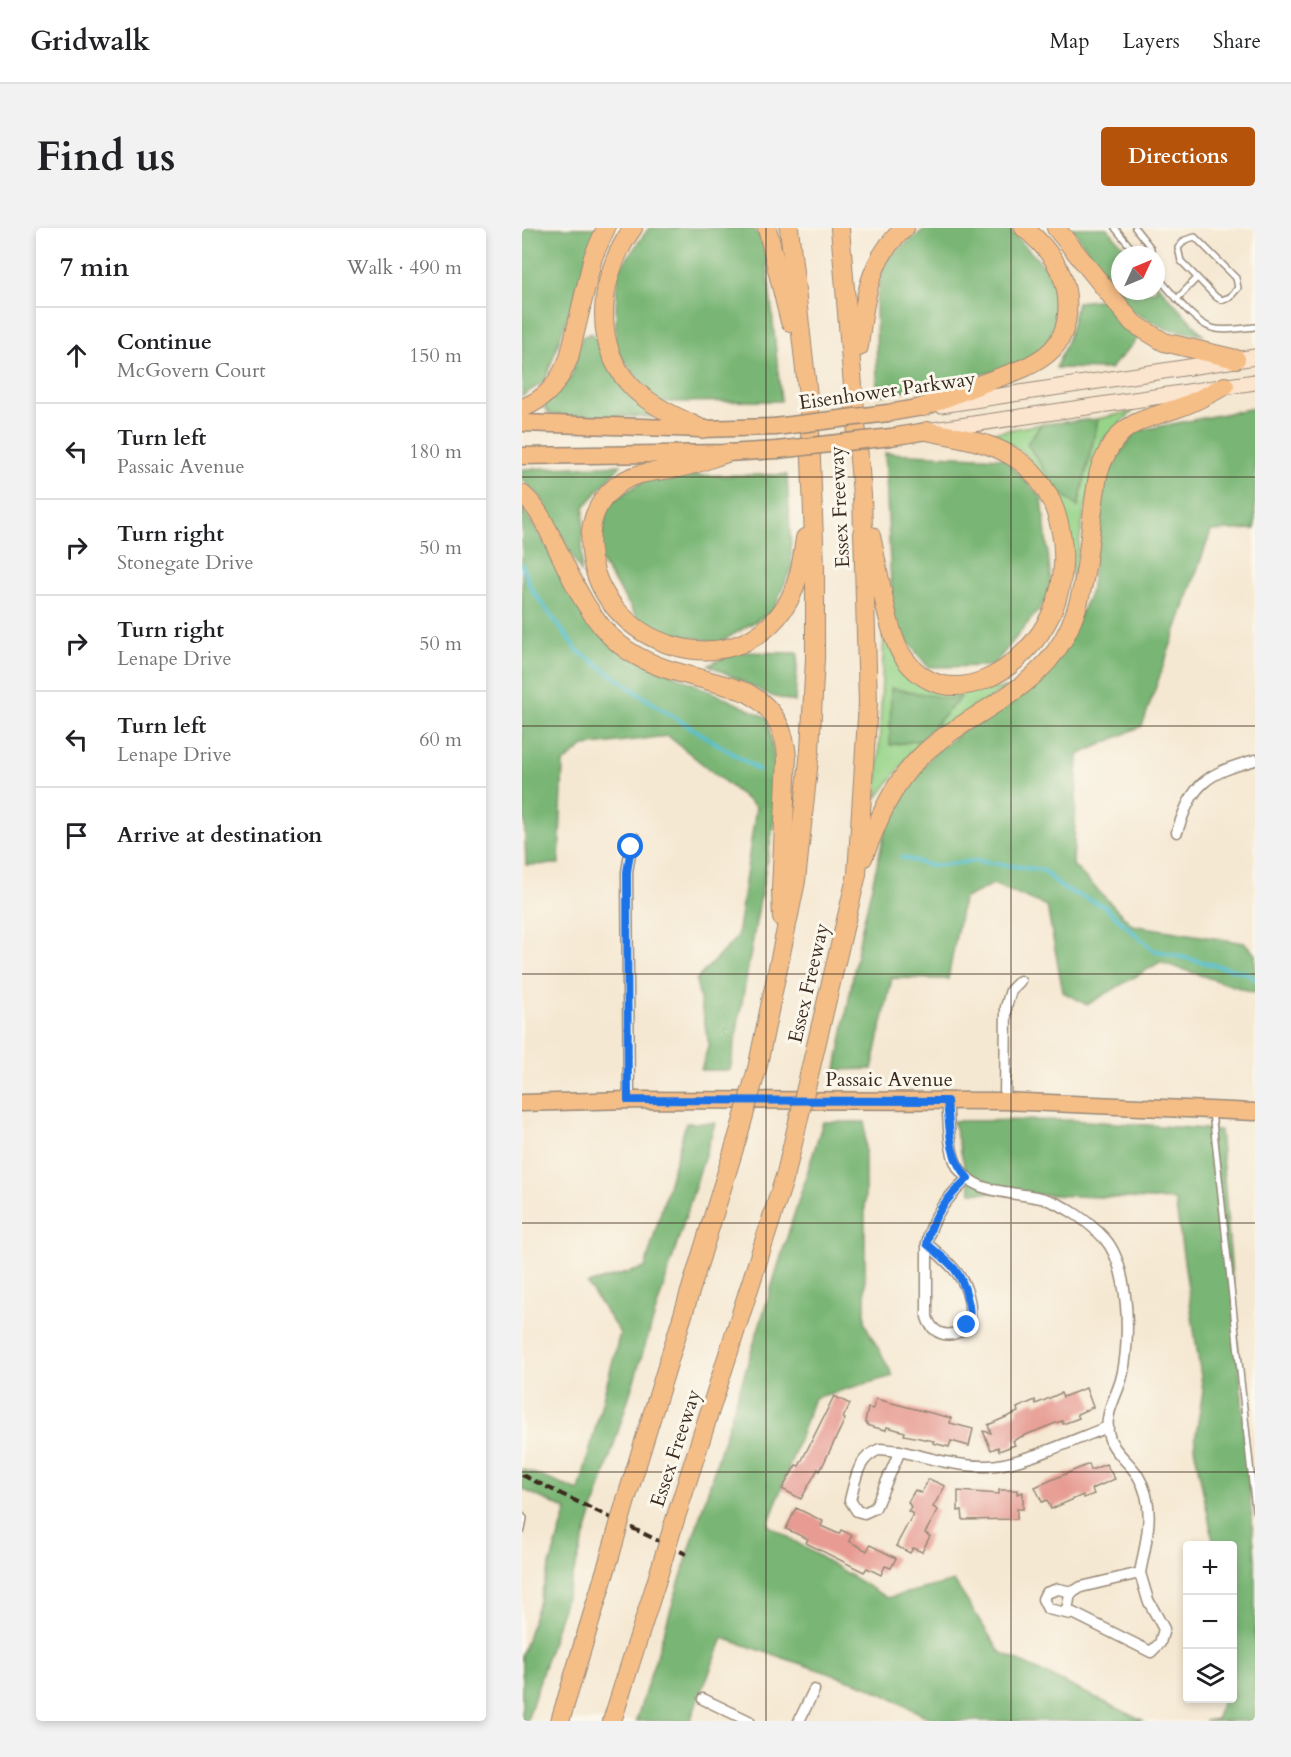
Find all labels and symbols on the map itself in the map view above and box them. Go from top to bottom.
north arrow [1111,246,1165,300]
street label: Eisenhower Parkway [797,365,978,416]
street label: Essex Freeway [823,445,856,569]
route start [617,833,643,859]
street label: Essex Freeway [782,920,835,1046]
street label: Passaic Avenue [825,1066,953,1093]
route end [953,1311,979,1337]
street label: Essex Freeway [644,1385,707,1510]

